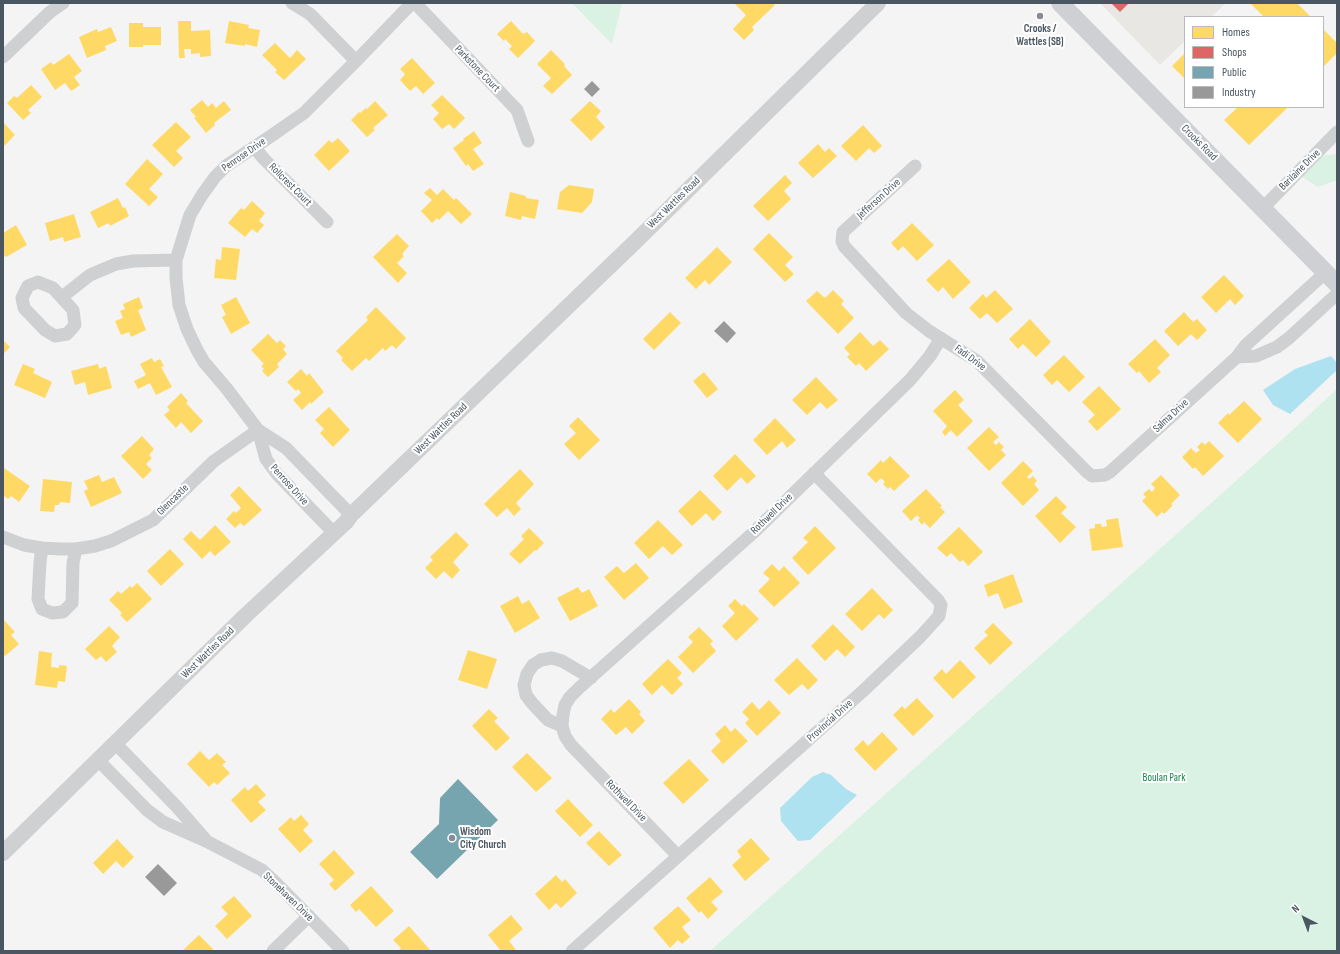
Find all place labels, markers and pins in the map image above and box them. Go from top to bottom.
marker: Crooks / Wattles (SB) [1035,11,1045,21]
place label: Crooks / Wattles (SB) [1016,22,1064,48]
place label: Wisdom City Church [460,825,506,851]
marker: Wisdom City Church [447,833,457,843]

